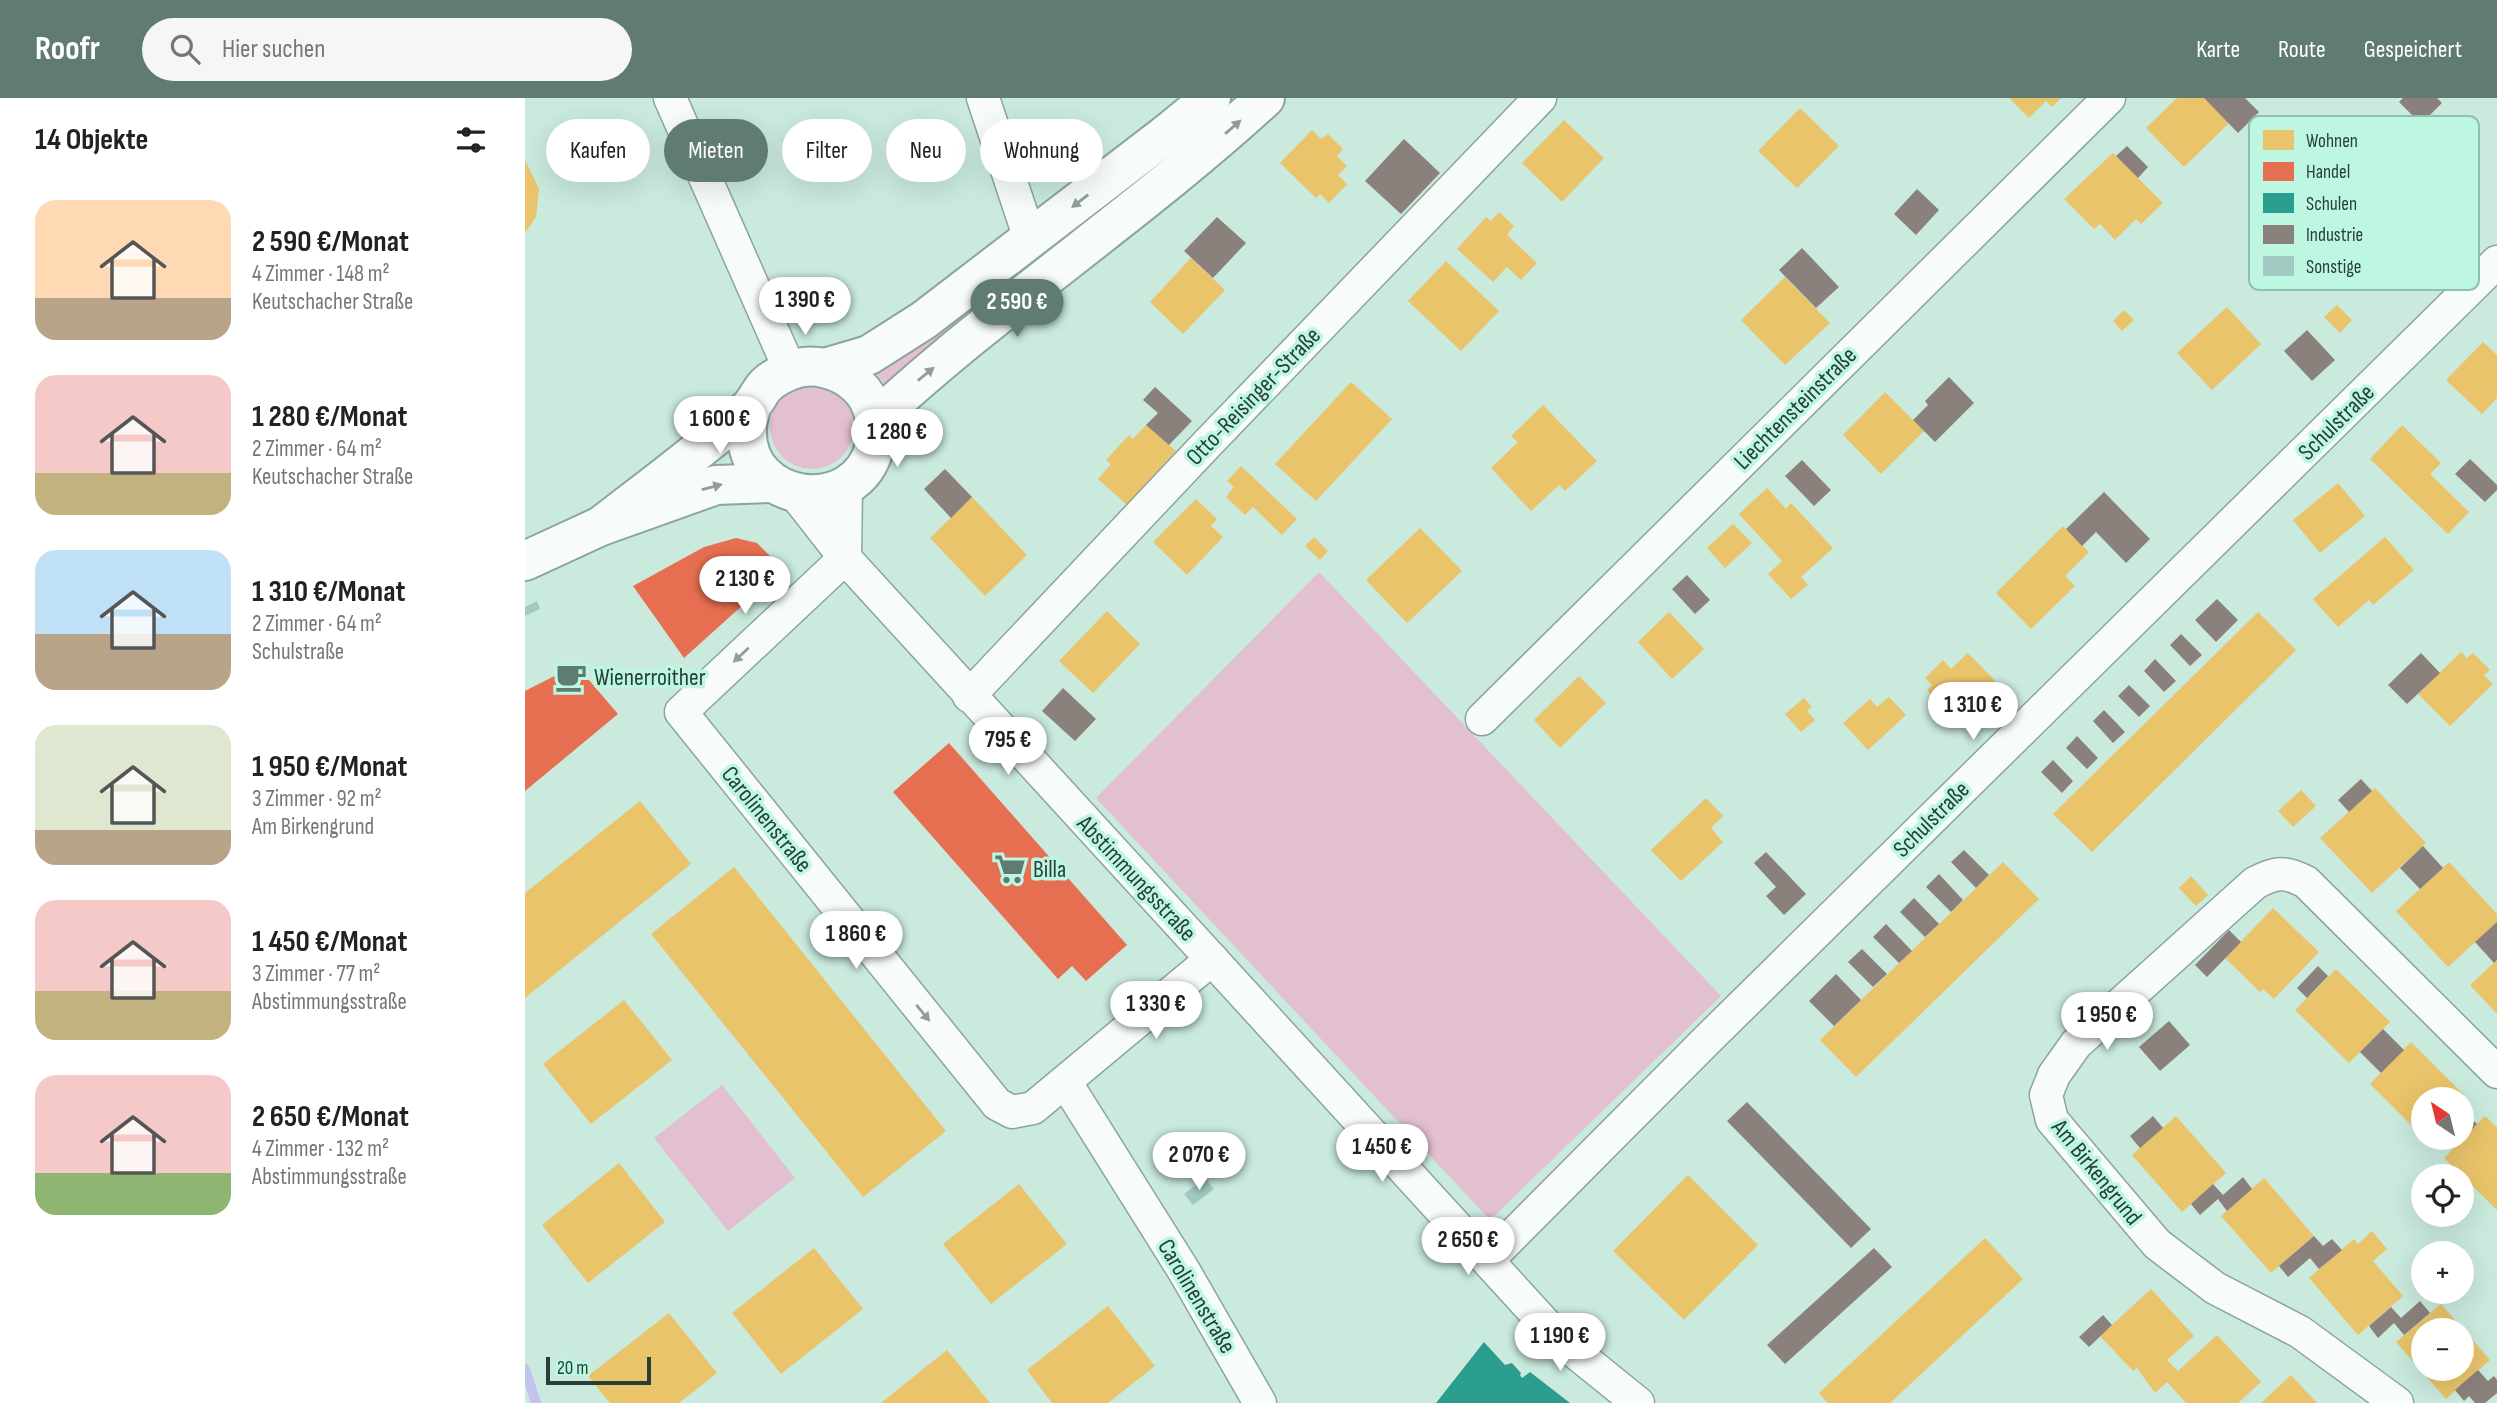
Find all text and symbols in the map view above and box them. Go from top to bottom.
search box [142,18,632,81]
text: Roofr [35,29,100,69]
icon: search [166,30,204,68]
text: Hier suchen [222,34,325,65]
text: Karte [2196,35,2240,64]
text: Route [2278,35,2326,64]
text: Gespeichert [2364,35,2462,64]
legend [2249,116,2479,290]
chip: Kaufen [546,119,650,182]
chip: Mieten [664,119,768,182]
chip: Filter [782,119,872,182]
chip: Neu [886,119,966,182]
chip: Wohnung [980,119,1103,182]
one-way arrow [1224,119,1242,135]
icon: filters [452,121,490,159]
text: 14 Objekte [35,122,148,158]
text: Wohnen [2306,130,2358,153]
text: Handel [2306,161,2350,184]
text: Schulen [2306,193,2357,216]
one-way arrow [1071,194,1089,208]
text: 2 590 €/Monat [252,224,409,260]
text: Industrie [2306,224,2363,247]
icon: home [91,228,175,312]
text: Sonstige [2306,256,2361,279]
text: 4 Zimmer · 148 m² [252,260,390,288]
pin: 1 390 € [740,278,870,337]
pin: 2 590 € [952,280,1082,339]
text: 1 390 € [775,286,835,314]
text: Keutschacher Straße [252,288,413,316]
text: 2 590 € [987,288,1047,316]
street label: Otto-Reisinger-Straße [1180,321,1327,471]
street label: Liechtensteinstraße [1728,341,1863,476]
one-way arrow [917,367,935,381]
street label: Schulstraße [2292,378,2381,467]
pin: 1 600 € [655,396,785,456]
text: 1 280 €/Monat [252,399,407,435]
icon: home [91,403,175,487]
text: 1 600 € [690,405,750,433]
pin: 1 280 € [832,410,962,469]
text: 1 280 € [867,418,927,446]
text: 2 Zimmer · 64 m² [252,435,382,463]
text: Keutschacher Straße [252,463,413,491]
one-way arrow [701,481,723,492]
pin: 2 130 € [680,556,810,616]
text: 2 130 € [715,565,775,593]
text: 1 310 €/Monat [252,574,405,610]
icon: home [91,578,175,662]
text: 2 Zimmer · 64 m² [252,610,382,638]
text: Schulstraße [252,638,344,666]
one-way arrow [733,647,750,664]
cafe icon: Wienerroither [554,660,588,694]
place label: Wienerroither [594,663,706,692]
pin: 1 310 € [1908,682,2038,742]
text: 1 310 € [1944,691,2002,719]
pin: 795 € [959,718,1057,777]
text: 795 € [985,726,1031,754]
text: 1 950 €/Monat [252,749,408,785]
icon: home [91,753,175,837]
street label: Carolinenstraße [715,760,818,878]
street label: Schulstraße [1887,775,1976,864]
text: 3 Zimmer · 92 m² [252,785,382,813]
street label: Abstimmungsstraße [1070,809,1202,947]
text: Am Birkengrund [252,813,374,841]
supermarket icon: Billa [993,852,1027,886]
place label: Billa [1033,855,1066,884]
pin: 1 860 € [791,912,921,971]
text: 1 860 € [826,920,886,948]
text: 1 450 €/Monat [252,924,407,960]
icon: home [91,928,175,1012]
text: 3 Zimmer · 77 m² [252,960,380,988]
pin: 1 330 € [1091,982,1221,1041]
text: Abstimmungsstraße [252,988,407,1016]
text: 1 330 € [1126,990,1186,1018]
pin: 1 950 € [2042,992,2172,1052]
text: 1 950 € [2077,1001,2137,1029]
one-way arrow [916,1004,931,1022]
north arrow [2411,1087,2475,1150]
map controls [2411,1087,2474,1381]
text: 2 650 €/Monat [252,1099,409,1135]
icon: home [91,1103,175,1187]
street label: Am Birkengrund [2045,1113,2148,1231]
pin: 1 450 € [1317,1124,1447,1184]
pin: 2 070 € [1134,1132,1264,1192]
text: 1 450 € [1352,1133,1412,1161]
text: 4 Zimmer · 132 m² [252,1135,389,1163]
text: 2 070 € [1169,1141,1229,1169]
text: Abstimmungsstraße [252,1163,407,1191]
button: locate [2411,1164,2474,1227]
pin: 2 650 € [1403,1218,1533,1277]
text: 2 650 € [1438,1226,1498,1254]
street label: Carolinenstraße [1151,1234,1242,1359]
button: + [2411,1241,2474,1304]
pin: 1 190 € [1495,1314,1625,1373]
button: − [2411,1318,2474,1381]
text: 1 190 € [1531,1322,1589,1350]
scale bar [546,1354,651,1386]
text: 20 m [557,1357,589,1380]

